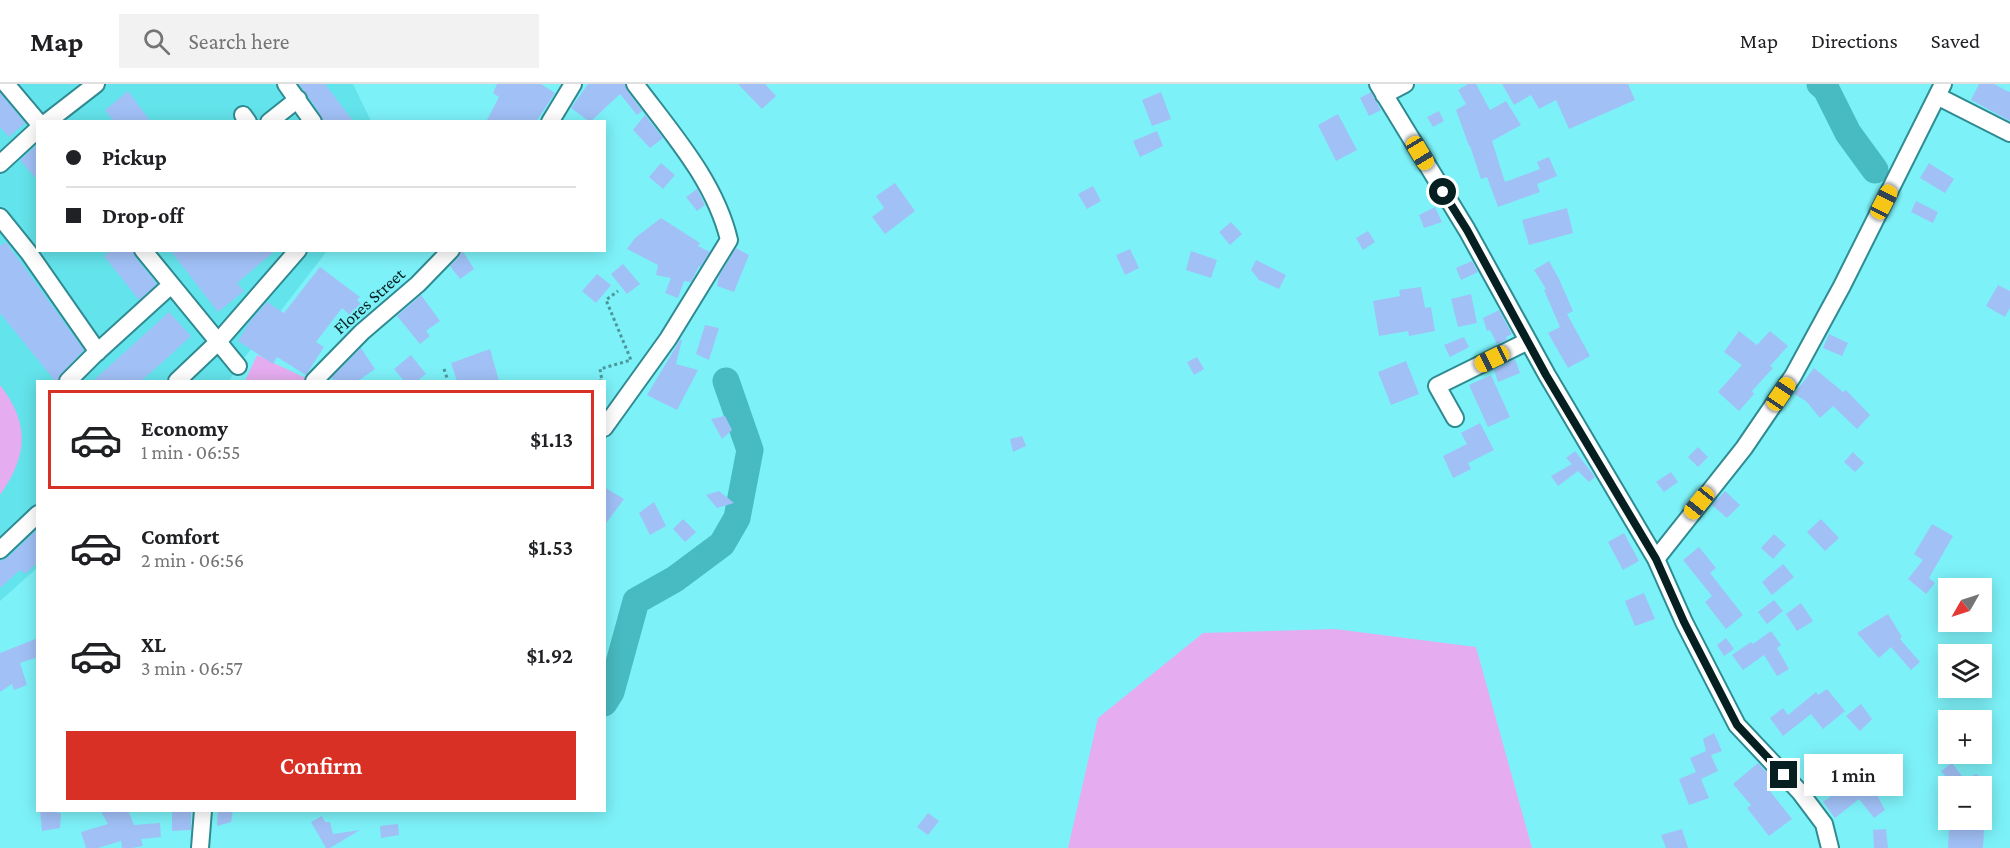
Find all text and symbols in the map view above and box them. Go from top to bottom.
search box [119,14,539,68]
icon: search [140,25,173,58]
text: Map [30,26,83,57]
text: Search here [188,29,289,54]
text: Map [1740,29,1778,53]
text: Directions [1811,29,1898,53]
text: Saved [1931,29,1980,53]
car [1403,133,1437,173]
text: Pickup [102,145,167,170]
route start [1429,178,1456,205]
car [1868,182,1900,222]
text: Drop-off [102,203,184,228]
street label: Flores Street [329,263,410,338]
car [1472,343,1512,375]
car [1763,374,1799,414]
icon: car [69,413,123,467]
text: Economy [141,416,228,441]
text: $1.13 [530,427,573,452]
text: 1 min · 06:55 [141,441,240,463]
car [1681,483,1717,523]
icon: car [69,521,123,575]
text: Comfort [141,524,219,549]
text: $1.53 [528,535,573,560]
text: 2 min · 06:56 [141,549,244,571]
north arrow [1938,578,1992,632]
map controls [1938,578,1992,830]
icon: car [69,629,123,683]
text: XL [141,632,166,657]
text: $1.92 [526,643,573,668]
button: layers [1938,644,1992,698]
text: 3 min · 06:57 [141,657,243,679]
button: + [1938,710,1992,764]
button: Confirm [66,731,576,800]
callout: 1 min [1805,754,1904,796]
route end [1770,761,1797,788]
text: 1 min [1831,764,1876,786]
button: − [1938,776,1992,830]

